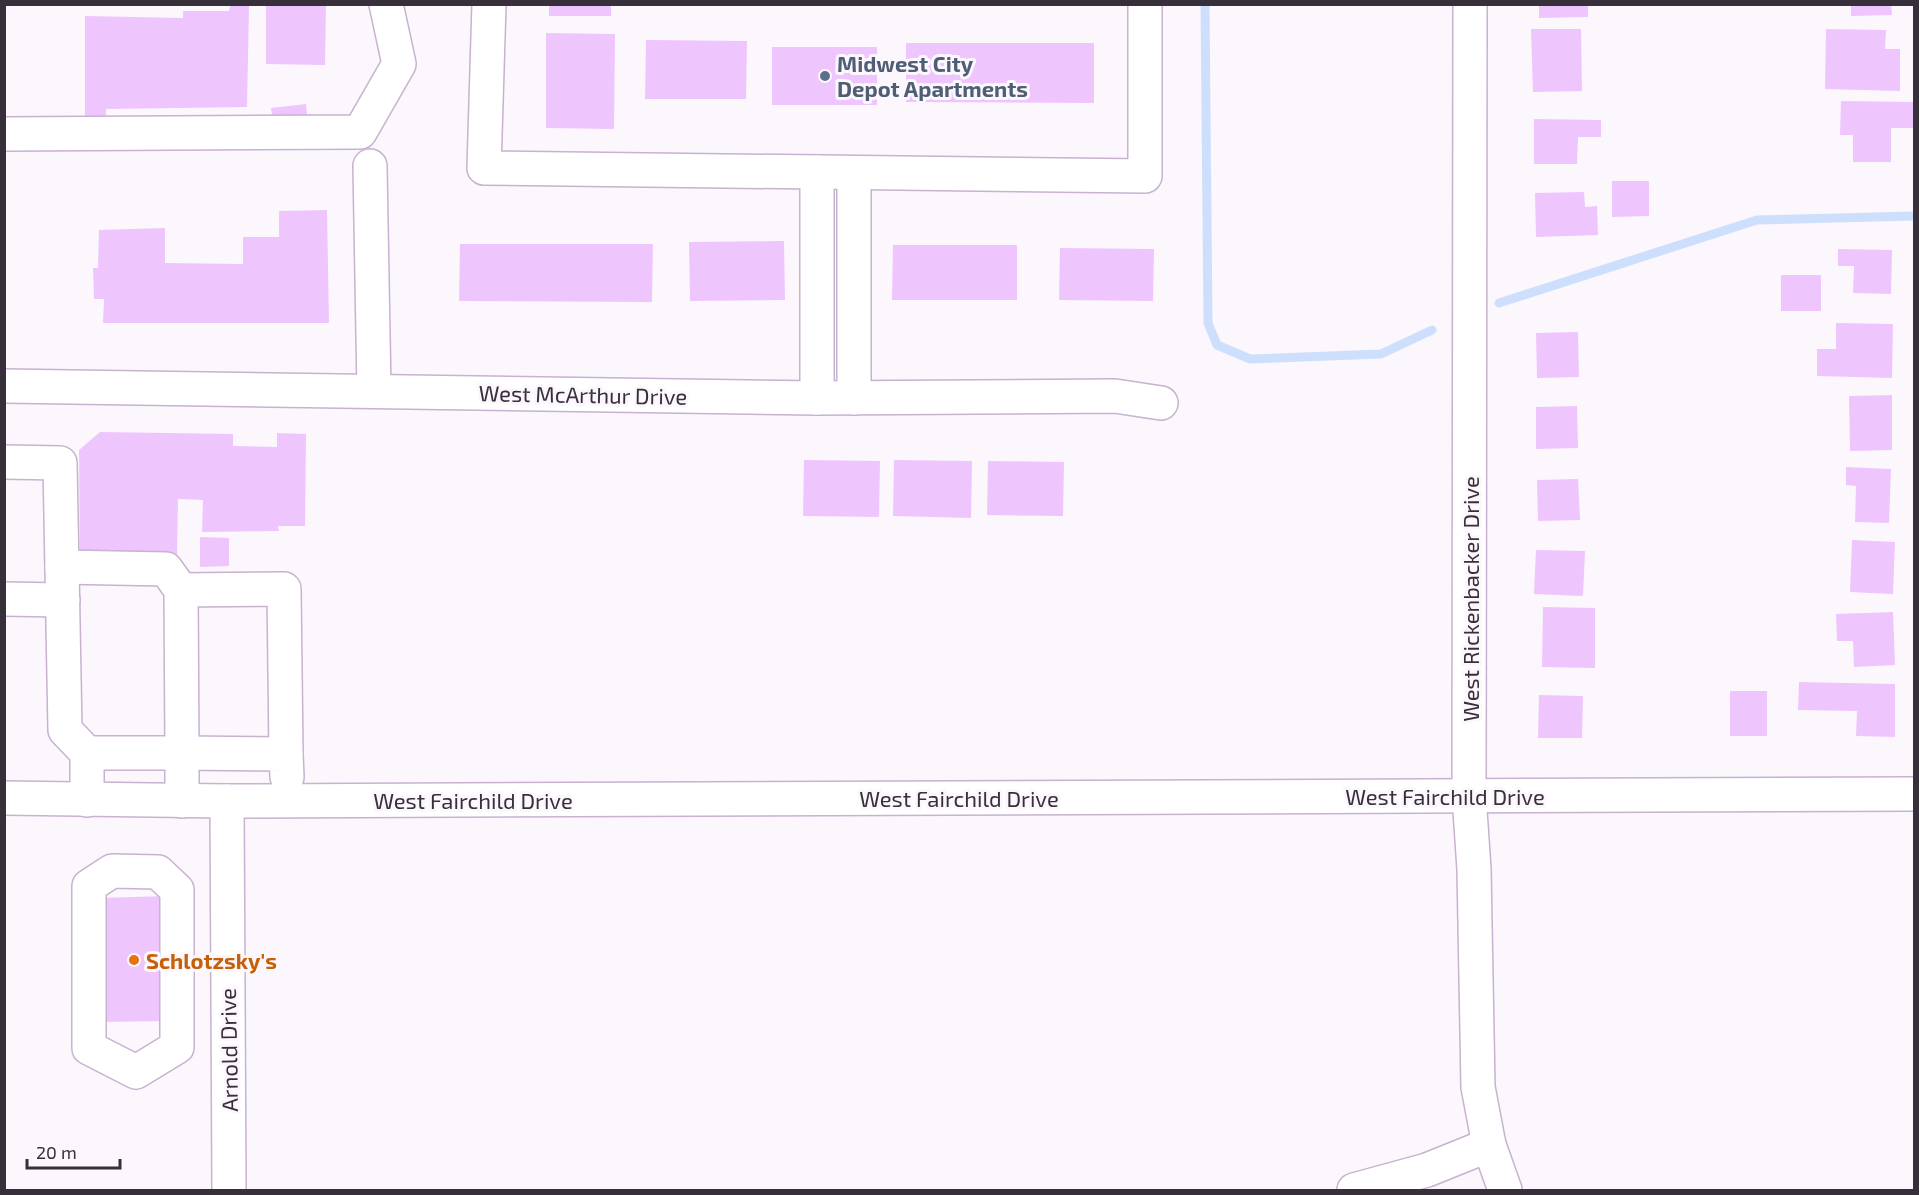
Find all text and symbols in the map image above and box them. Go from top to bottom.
place label: Midwest City Depot Apartments [837,50,1028,101]
marker: Midwest City Depot Apartments [818,69,832,83]
street label: West McArthur Drive [479,379,687,409]
street label: West Rickenbacker Drive [1457,476,1483,722]
street label: West Fairchild Drive [1345,783,1545,809]
street label: West Fairchild Drive [859,785,1059,811]
street label: West Fairchild Drive [373,787,573,813]
place label: Schlotzsky's [146,947,277,974]
marker: Schlotzsky's [127,953,141,967]
street label: Arnold Drive [214,988,242,1112]
scale bar [27,1132,120,1170]
text: 20 m [36,1141,77,1163]

